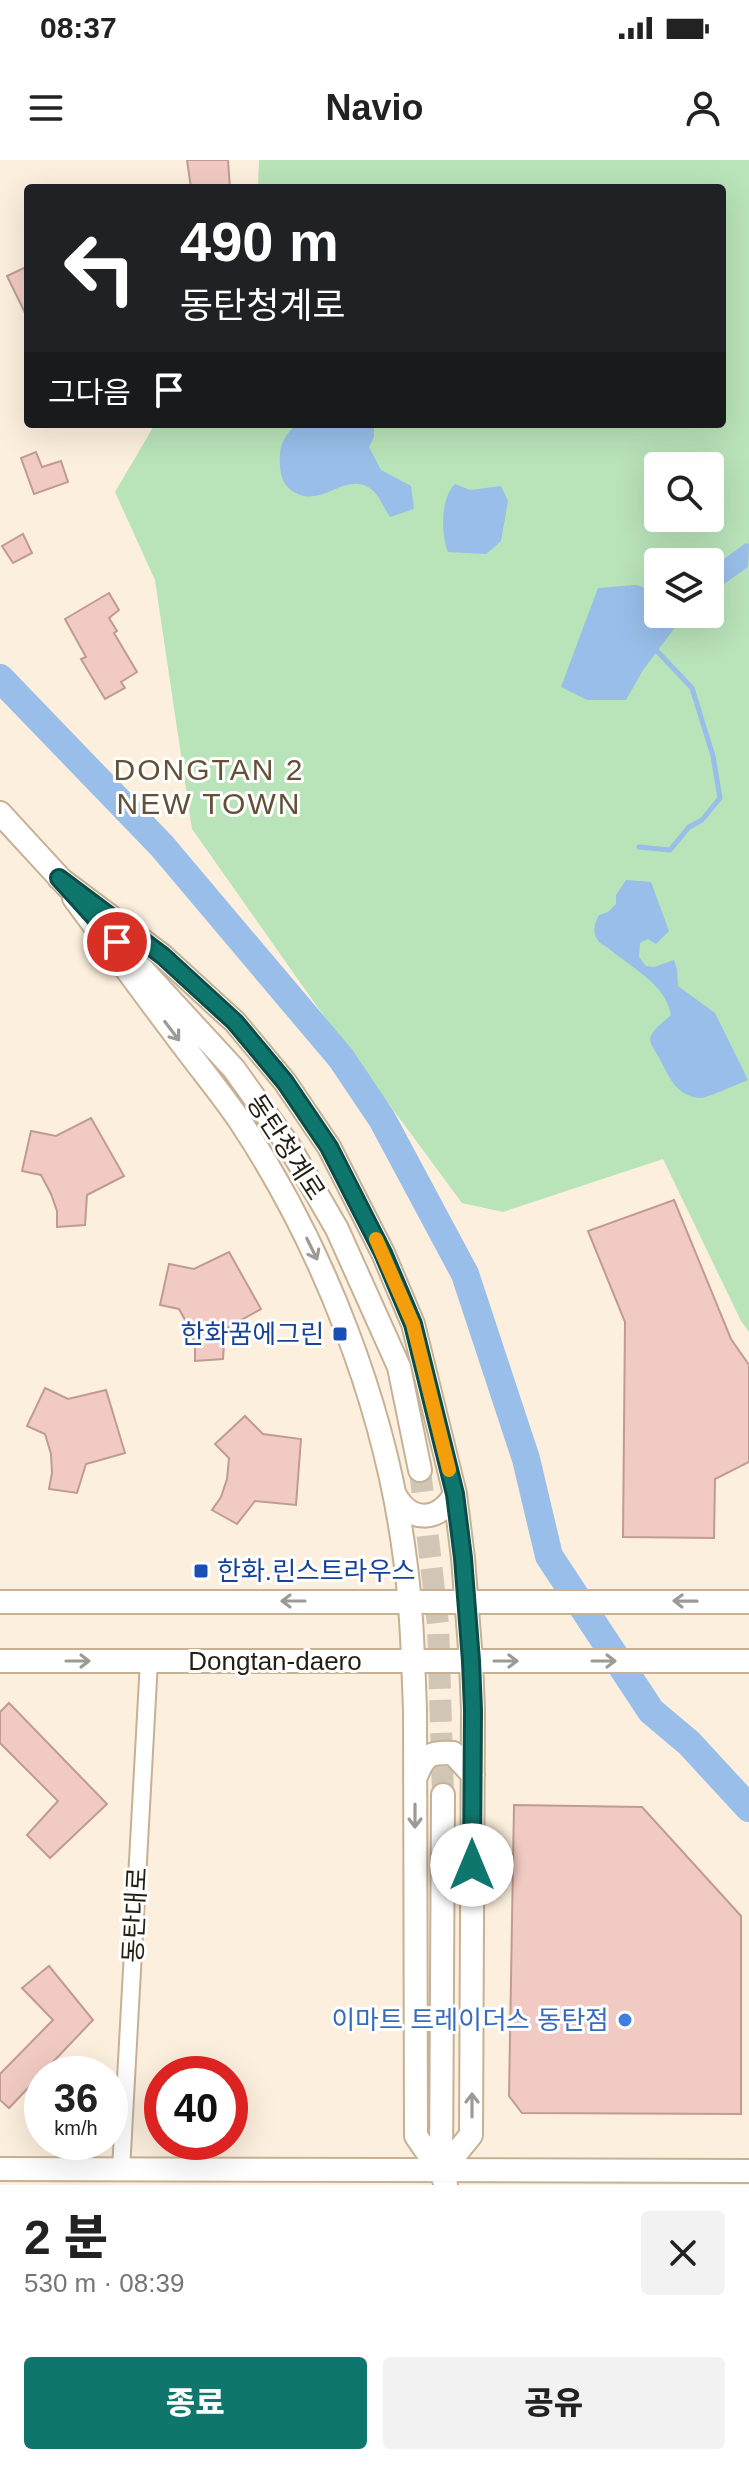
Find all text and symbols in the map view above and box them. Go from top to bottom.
text: 08:37 [40,11,117,44]
icon: menu [24,86,68,130]
icon: person [681,86,725,130]
text: Navio [325,87,424,128]
text: 490 m [180,210,339,273]
icon: left [48,216,152,320]
text: 동탄청계로 [180,285,346,326]
icon: arrive [147,368,191,412]
text: 그다음 [48,376,131,409]
map controls [644,452,724,628]
button: search [644,452,724,532]
button: layers [644,548,724,628]
district label: DONGTAN 2 NEW TOWN [114,753,304,820]
pin [83,908,151,976]
icon: arrive [95,920,139,964]
one-way arrow [164,1019,181,1041]
street label: 동탄청계로 [241,1089,331,1205]
one-way arrow [305,1237,320,1261]
place label: 한화꿈에그린 [180,1319,324,1349]
marker: 한화꿈에그린 [331,1325,349,1343]
place label: 한화.린스트라우스 [217,1556,416,1586]
marker: 한화.린스트라우스 [192,1562,210,1580]
one-way arrow [280,1593,307,1609]
one-way arrow [672,1593,699,1609]
street label: Dongtan-daero [188,1646,362,1676]
one-way arrow [64,1653,91,1669]
one-way arrow [492,1653,519,1669]
one-way arrow [590,1653,617,1669]
one-way arrow [407,1802,423,1829]
position arrow [430,1823,514,1907]
street label: 동탄대로 [118,1866,152,1964]
place label: 이마트 트레이더스 동탄점 [331,2005,609,2035]
marker: 이마트 트레이더스 동탄점 [616,2011,634,2029]
speed limit sign: 40 [144,2056,248,2160]
text: 36 [54,2076,98,2120]
one-way arrow [464,2092,480,2119]
text: km/h [54,2117,98,2139]
text: 2 분 [24,2211,108,2264]
button: close [641,2211,725,2295]
text: 530 m · 08:39 [24,2268,184,2298]
button: 종료 [24,2357,367,2449]
button: 공유 [383,2357,725,2449]

